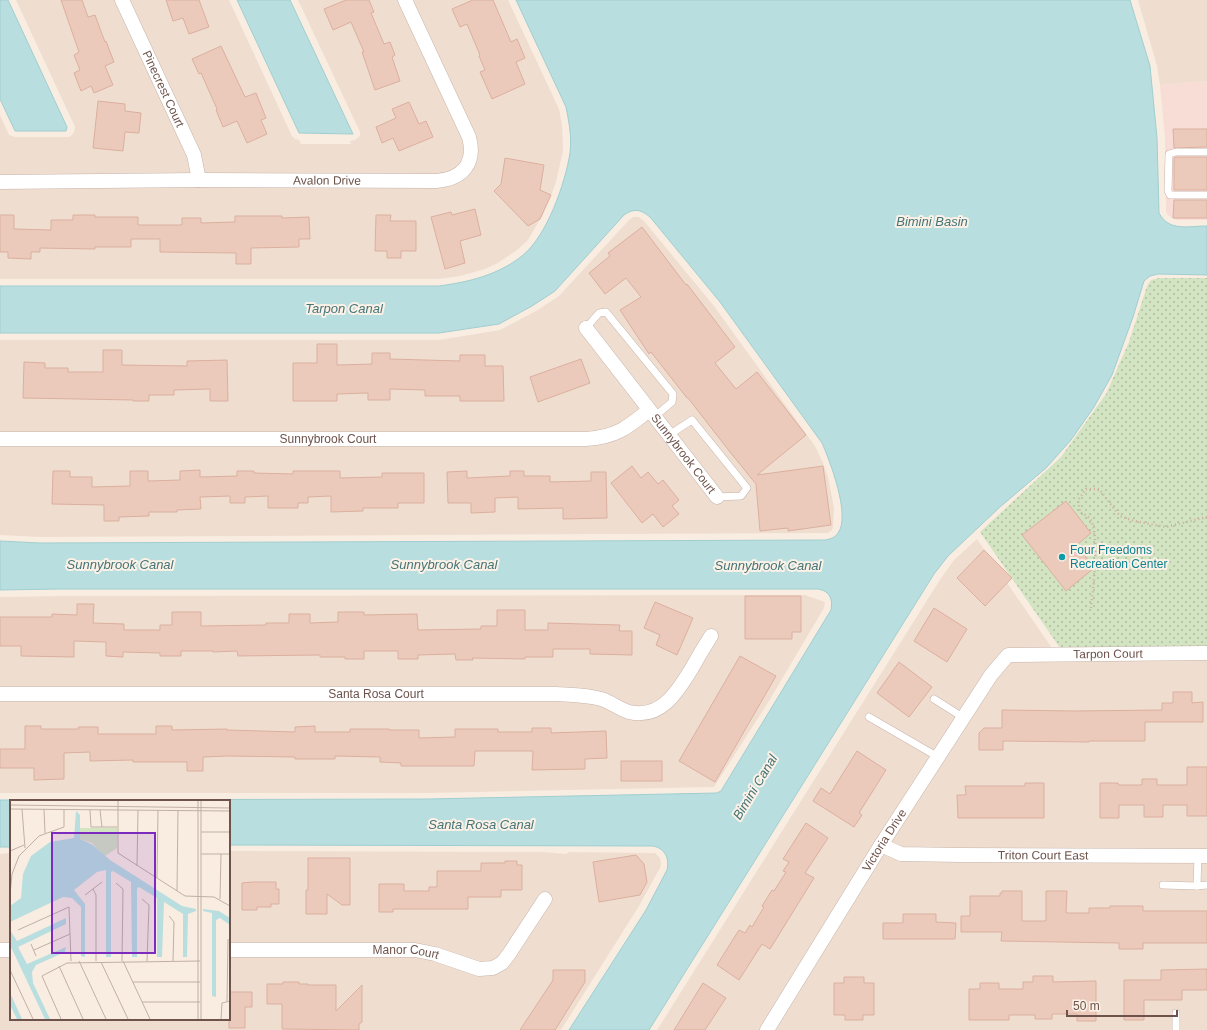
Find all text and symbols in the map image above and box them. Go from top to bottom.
street label: Pinecrest Court [139,48,187,130]
street label: Avalon Drive [293,173,361,188]
water label: Bimini Basin [896,214,968,229]
water label: Tarpon Canal [305,301,384,316]
street label: Sunnybrook Court [648,411,719,497]
street label: Sunnybrook Court [280,432,377,446]
place label: Four Freedoms Recreation Center [1070,543,1167,571]
marker: Four Freedoms Recreation Center [1057,552,1067,562]
water label: Sunnybrook Canal [67,557,175,572]
water label: Sunnybrook Canal [391,557,499,572]
water label: Sunnybrook Canal [715,558,823,573]
street label: Tarpon Court [1073,647,1143,661]
street label: Santa Rosa Court [328,687,424,701]
water label: Bimini Canal [730,751,781,822]
inset map [10,800,230,1020]
street label: Victoria Drive [859,806,909,874]
water label: Santa Rosa Canal [428,817,535,832]
street label: Triton Court East [998,848,1089,863]
street label: Manor Court [373,943,442,962]
scale bar [1067,992,1177,1018]
text: 50 m [1073,999,1100,1013]

